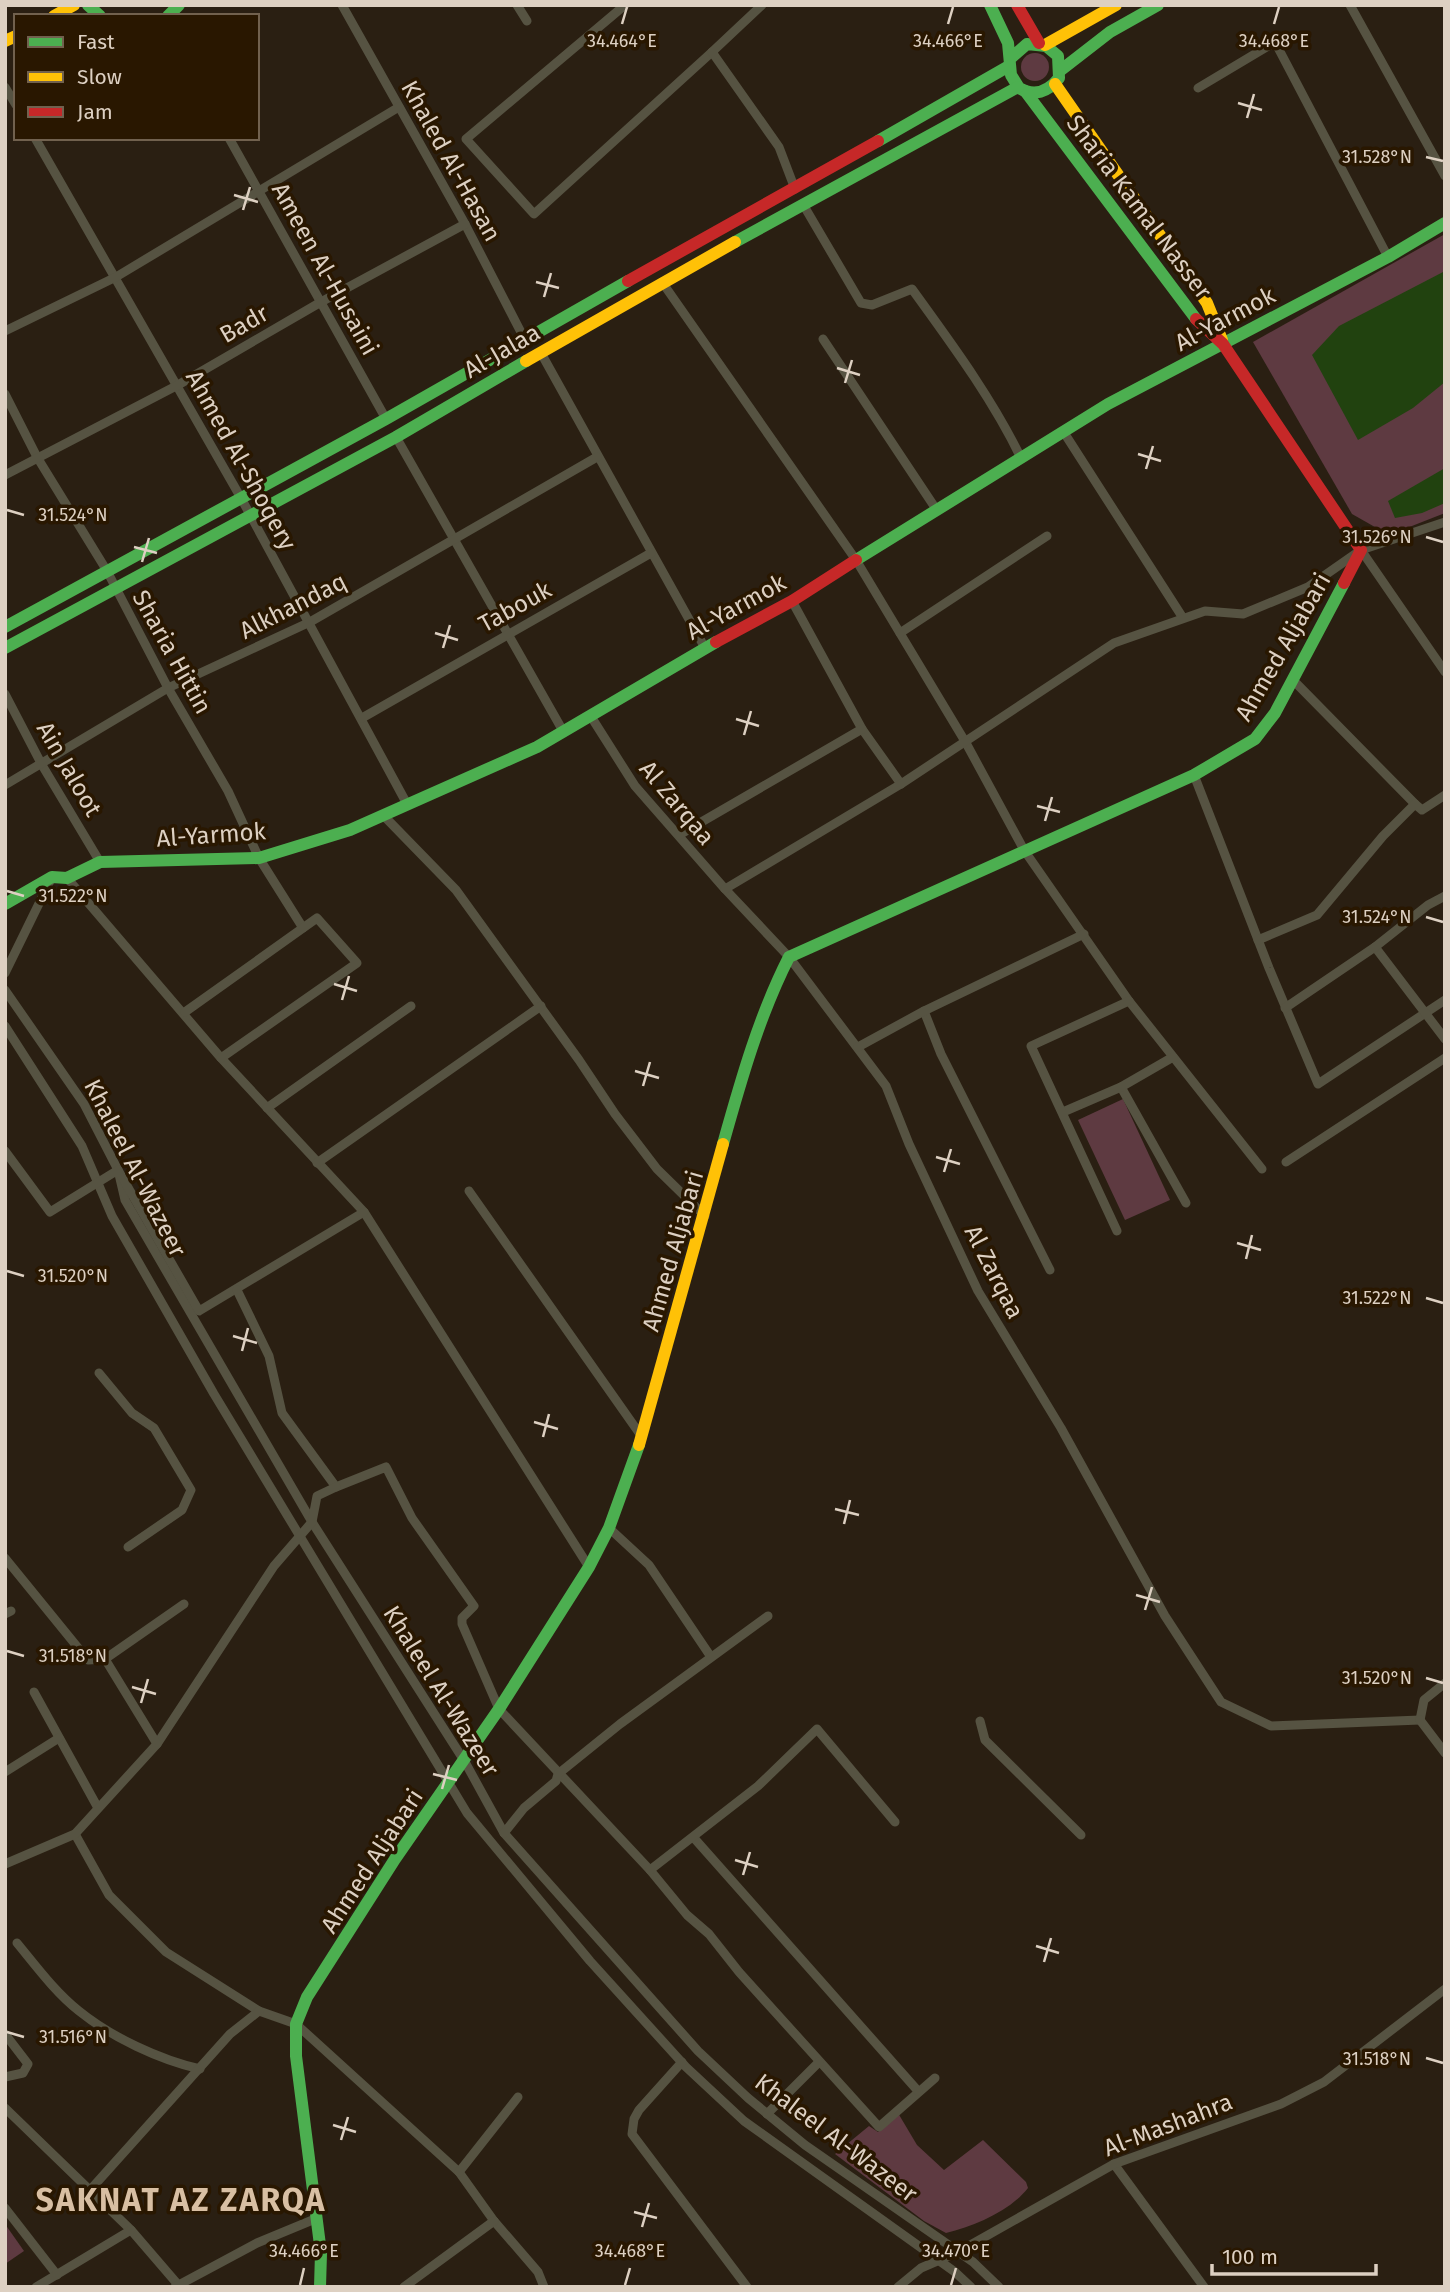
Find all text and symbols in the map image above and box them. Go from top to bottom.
legend [14,14,259,140]
text: Fast [77,29,115,55]
text: 34.464°E [587,30,657,52]
text: 34.466°E [913,30,983,52]
text: 34.468°E [1239,30,1309,52]
text: Slow [77,64,122,90]
street label: Khaled Al-Hasan [395,76,507,246]
text: Jam [77,99,113,125]
street label: Sharia Kamal Nasser [1061,109,1218,305]
text: 31.528°N [1342,146,1412,168]
street label: Ameen Al-Husaini [266,178,384,360]
street label: Al-Yarmok [1170,281,1281,357]
street label: Badr [215,299,274,349]
street label: Al-Jalaa [459,318,545,384]
street label: Ahmed Al-Shoqery [180,365,302,555]
text: 31.524°N [38,504,108,526]
text: 31.526°N [1342,526,1412,548]
street label: Alkhandaq [235,567,351,645]
street label: Al-Yarmok [681,568,791,646]
street label: Ahmed Aljabari [1229,568,1337,726]
street label: Tabouk [474,575,557,638]
street label: Sharia Hittin [127,585,217,719]
street label: Ain Jaloot [31,717,107,822]
street label: Al Zarqaa [634,755,720,851]
street label: Al-Yarmok [155,817,267,853]
text: 31.522°N [38,885,108,907]
text: 31.524°N [1342,906,1412,928]
street label: Khaleel Al-Wazeer [78,1074,192,1262]
street label: Ahmed Aljabari [637,1167,709,1335]
street label: Al Zarqaa [959,1221,1029,1323]
text: 31.520°N [38,1265,108,1287]
text: 31.522°N [1342,1287,1412,1309]
street label: Khaleel Al-Wazeer [377,1601,505,1782]
text: 31.518°N [39,1645,107,1667]
text: 31.520°N [1342,1667,1412,1689]
street label: Ahmed Aljabari [315,1784,429,1938]
text: 31.516°N [39,2026,107,2048]
text: 31.518°N [1343,2048,1411,2070]
street label: Khaleel Al-Wazeer [749,2068,923,2208]
street label: Al-Mashahra [1100,2088,1236,2162]
district label: SAKNAT AZ ZARQA [36,2181,326,2219]
scale bar [1212,2232,1376,2276]
text: 34.466°E [269,2240,339,2262]
text: 34.468°E [595,2240,665,2262]
text: 34.470°E [922,2240,990,2262]
text: 100 m [1222,2244,1278,2270]

